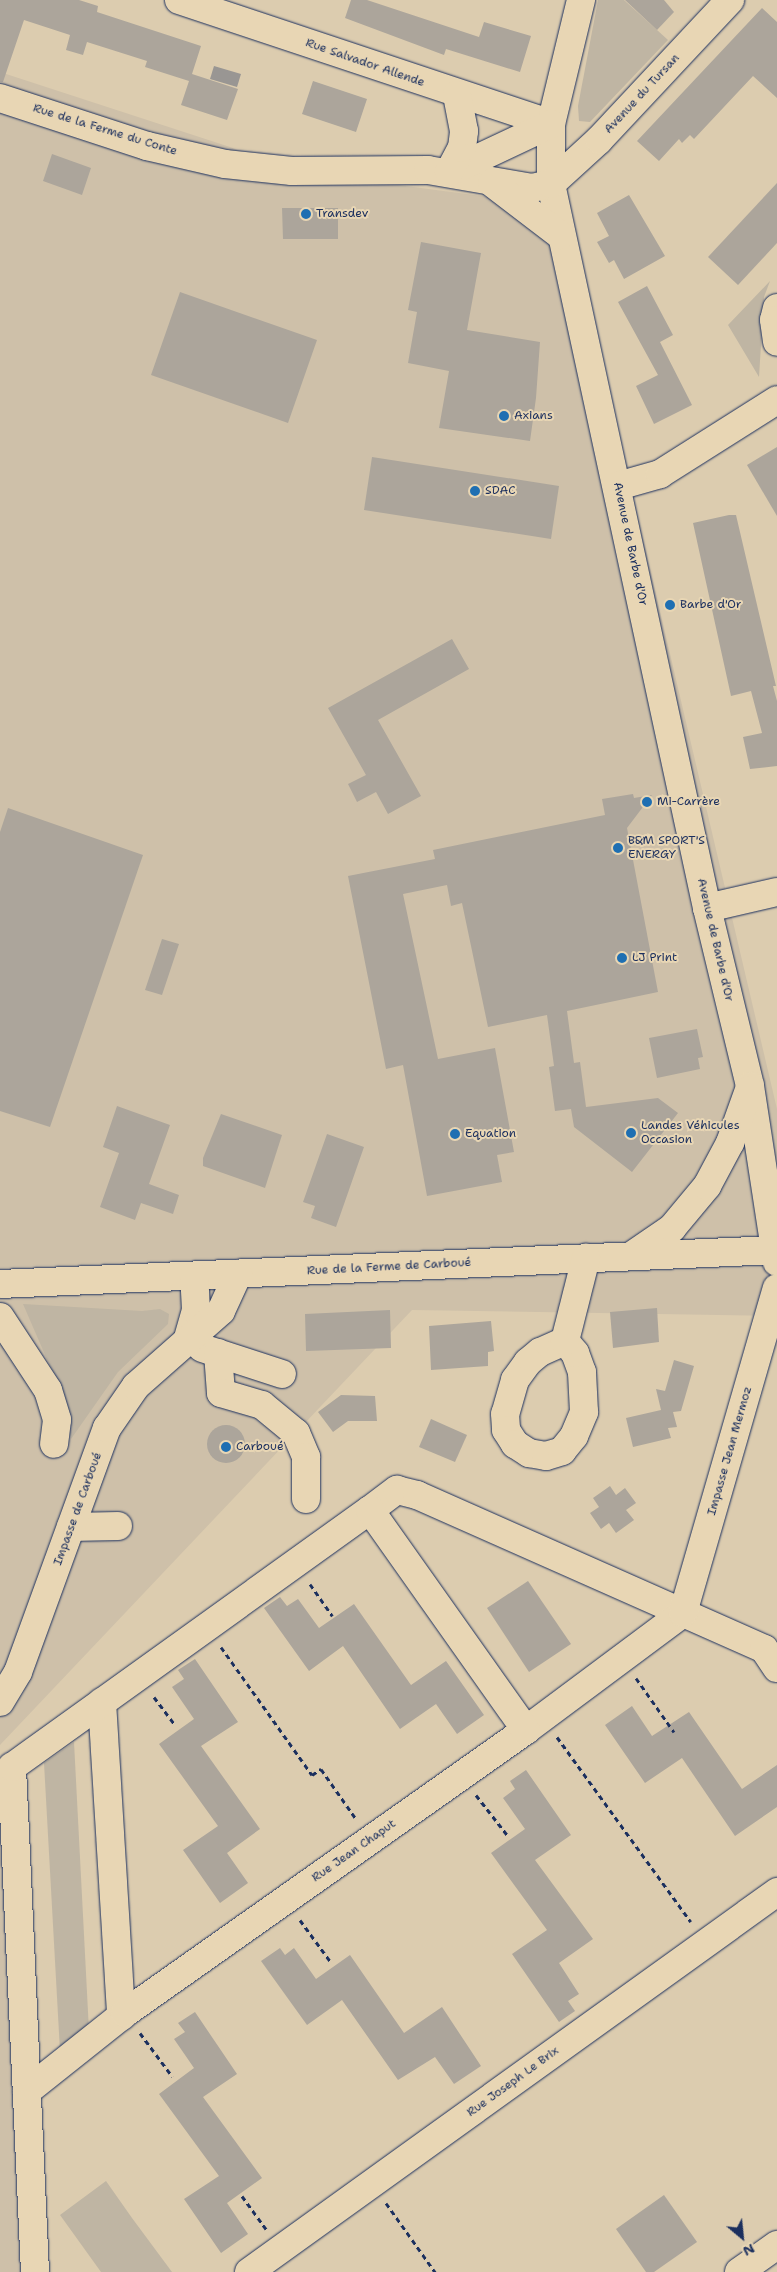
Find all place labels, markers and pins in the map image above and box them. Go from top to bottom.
place label: Transdev [316,207,368,221]
marker: Transdev [300,208,312,220]
place label: Axians [514,409,553,423]
marker: Axians [498,410,510,422]
place label: SDAC [485,484,516,498]
marker: SDAC [469,485,481,497]
place label: Barbe d'Or [680,598,741,612]
marker: Barbe d'Or [664,599,676,611]
place label: Mi-Carrère [657,795,720,809]
marker: Mi-Carrère [641,796,653,808]
place label: B&M SPORT'S ENERGY [628,834,705,862]
marker: B&M SPORT'S ENERGY [612,842,624,854]
place label: LJ Print [632,951,677,965]
marker: LJ Print [616,952,628,964]
place label: Landes Véhicules Occasion [641,1119,740,1147]
place label: Equation [465,1127,516,1141]
marker: Landes Véhicules Occasion [625,1127,637,1139]
marker: Equation [449,1128,461,1140]
place label: Carboué [236,1440,284,1454]
marker: Carboué [220,1441,232,1453]

